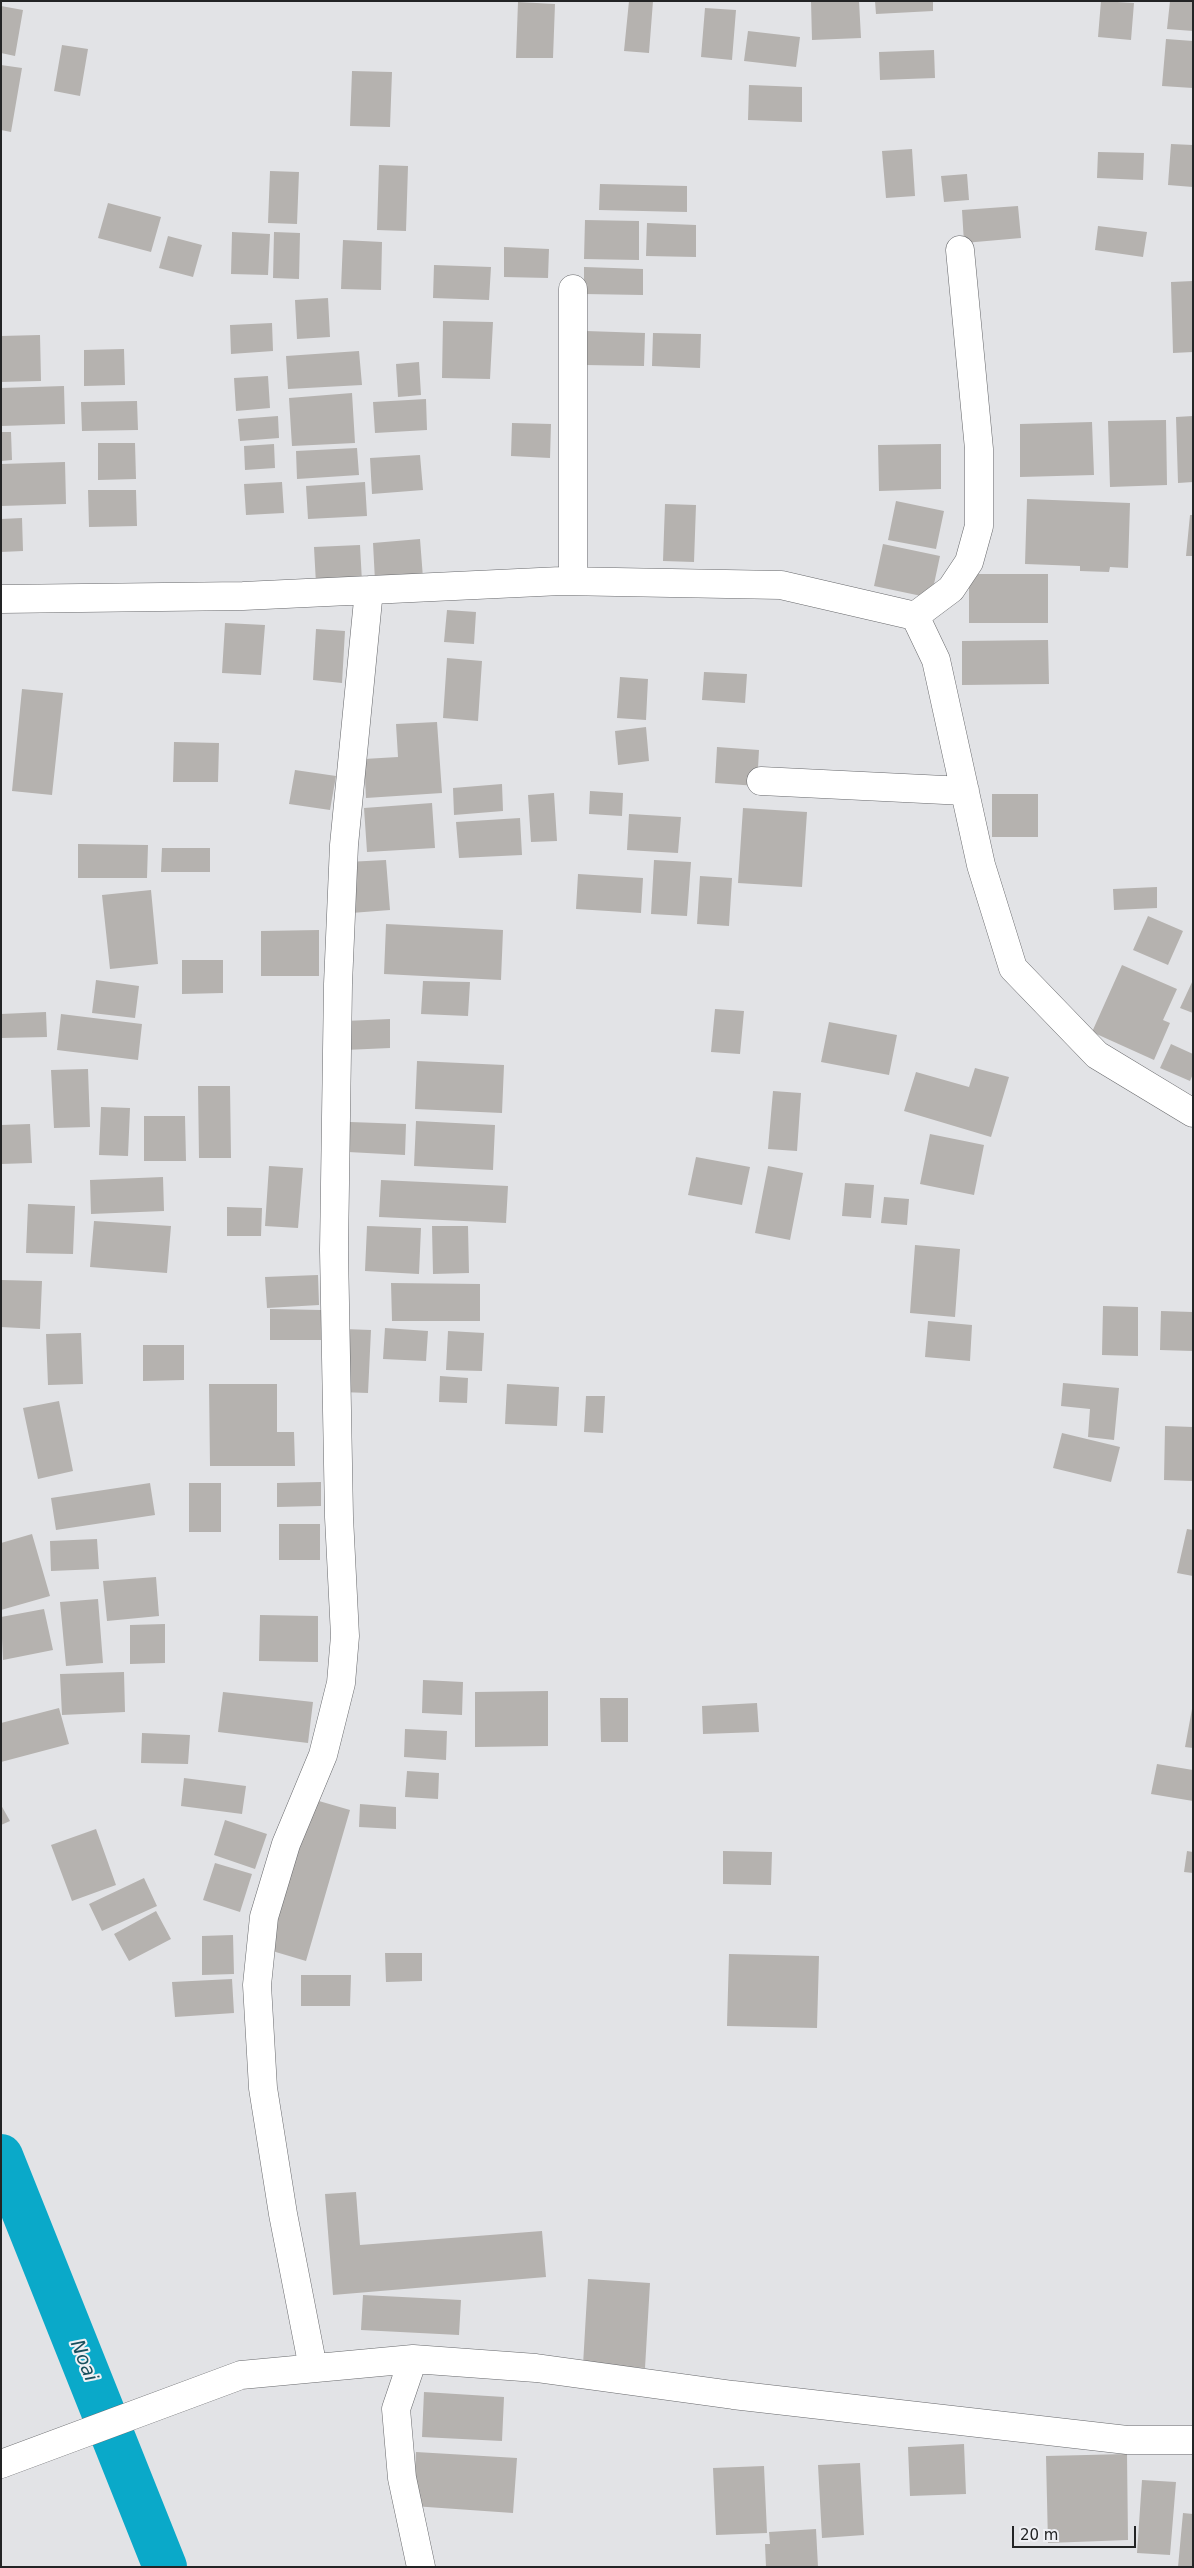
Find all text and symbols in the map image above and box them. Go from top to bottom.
water label: Noai [64,2337,102,2385]
scale bar [1014,2516,1138,2548]
text: 20 m [1020,2526,1058,2544]

